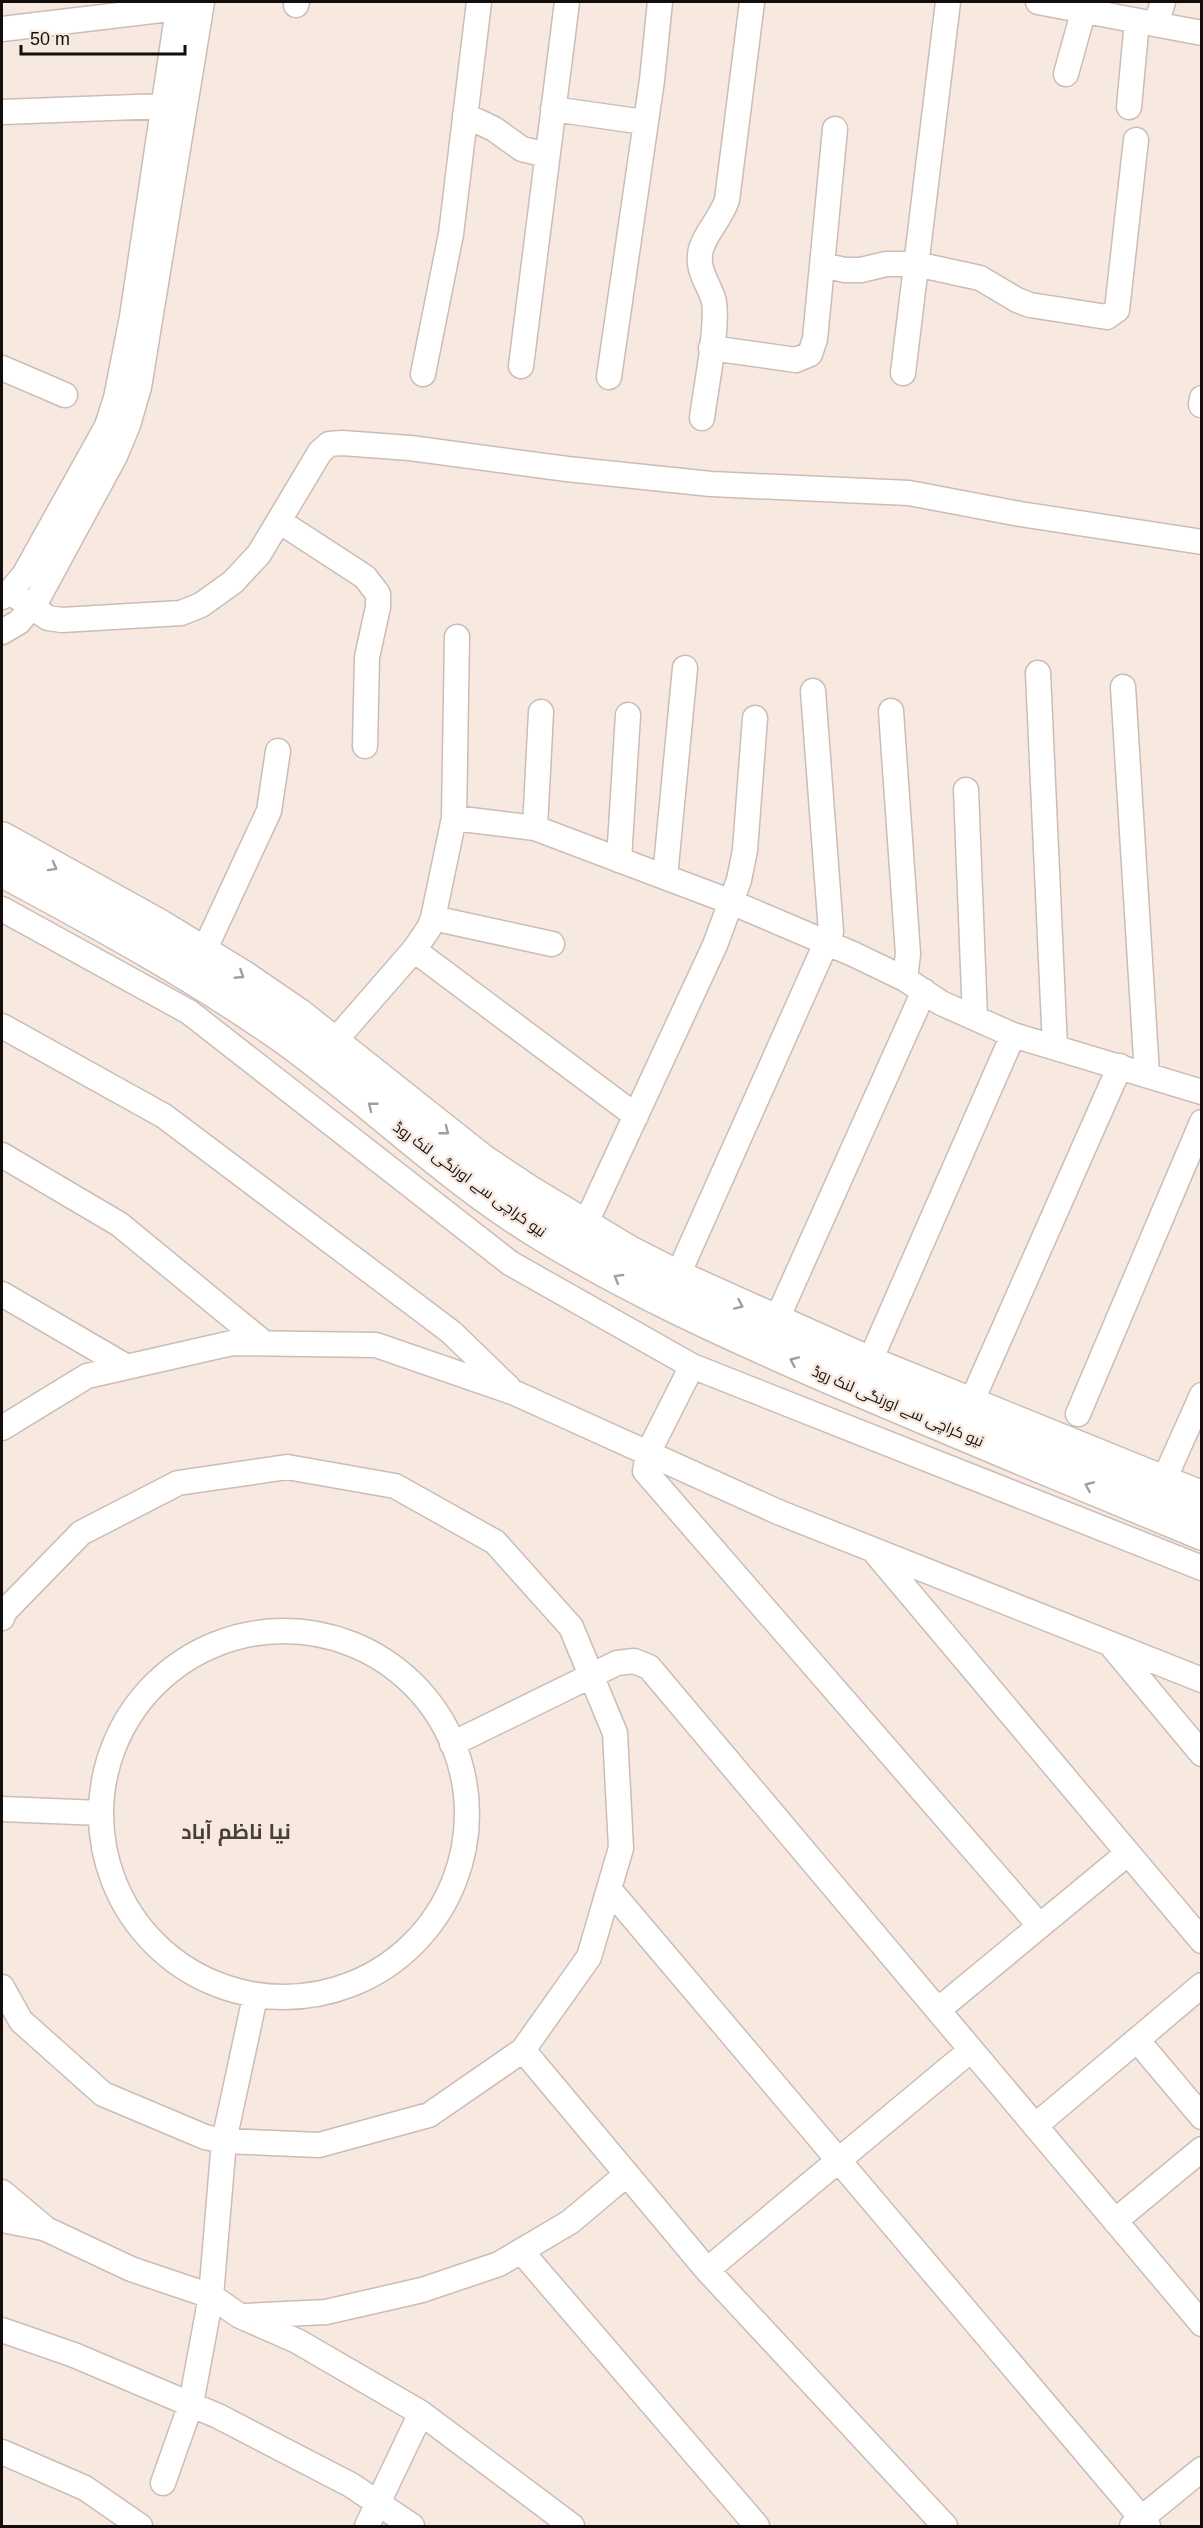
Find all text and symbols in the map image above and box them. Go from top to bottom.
scale bar [21,18,184,56]
text: 50 m [30,29,70,49]
one-way arrow [47,860,57,871]
one-way arrow [234,968,244,980]
one-way arrow [368,1103,379,1114]
street label: نیو کراچی سے اورنگی لنک روڈ [389,1118,550,1242]
one-way arrow [438,1124,449,1135]
one-way arrow [614,1274,624,1285]
one-way arrow [732,1297,743,1309]
one-way arrow [789,1356,800,1368]
street label: نیو کراچی سے اورنگی لنک روڈ [809,1362,986,1452]
one-way arrow [1085,1481,1096,1493]
district label: نیا ناظم آباد [181,1820,291,1846]

